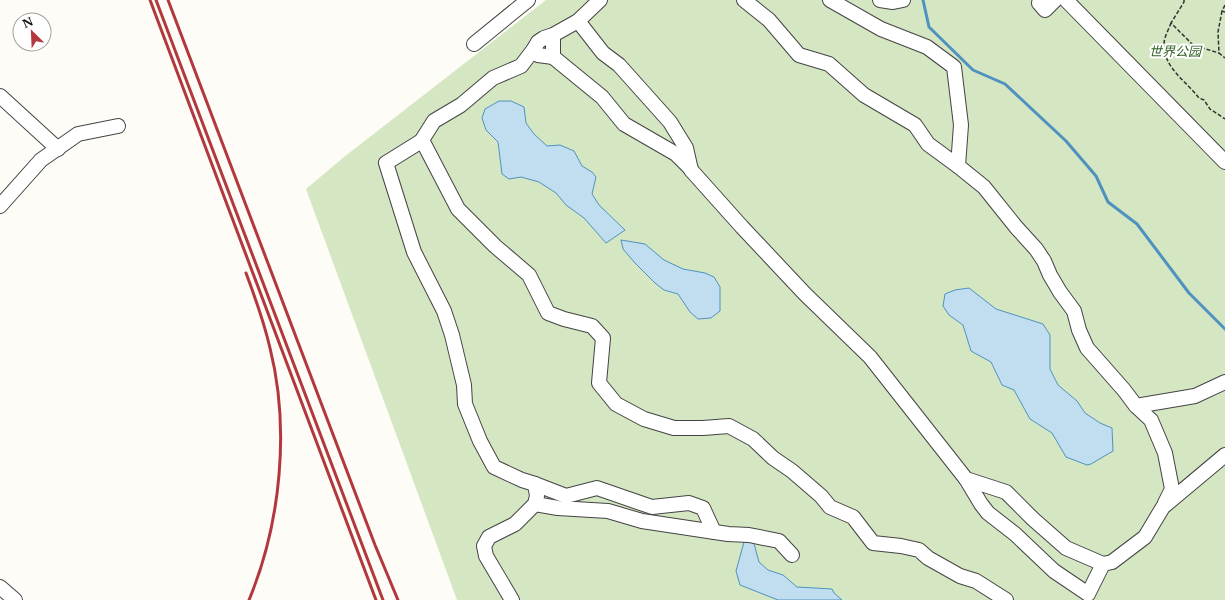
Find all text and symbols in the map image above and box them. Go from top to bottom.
north arrow [12,12,52,52]
text: N [20,14,36,31]
park label: 世界公园 [1149,43,1203,60]

